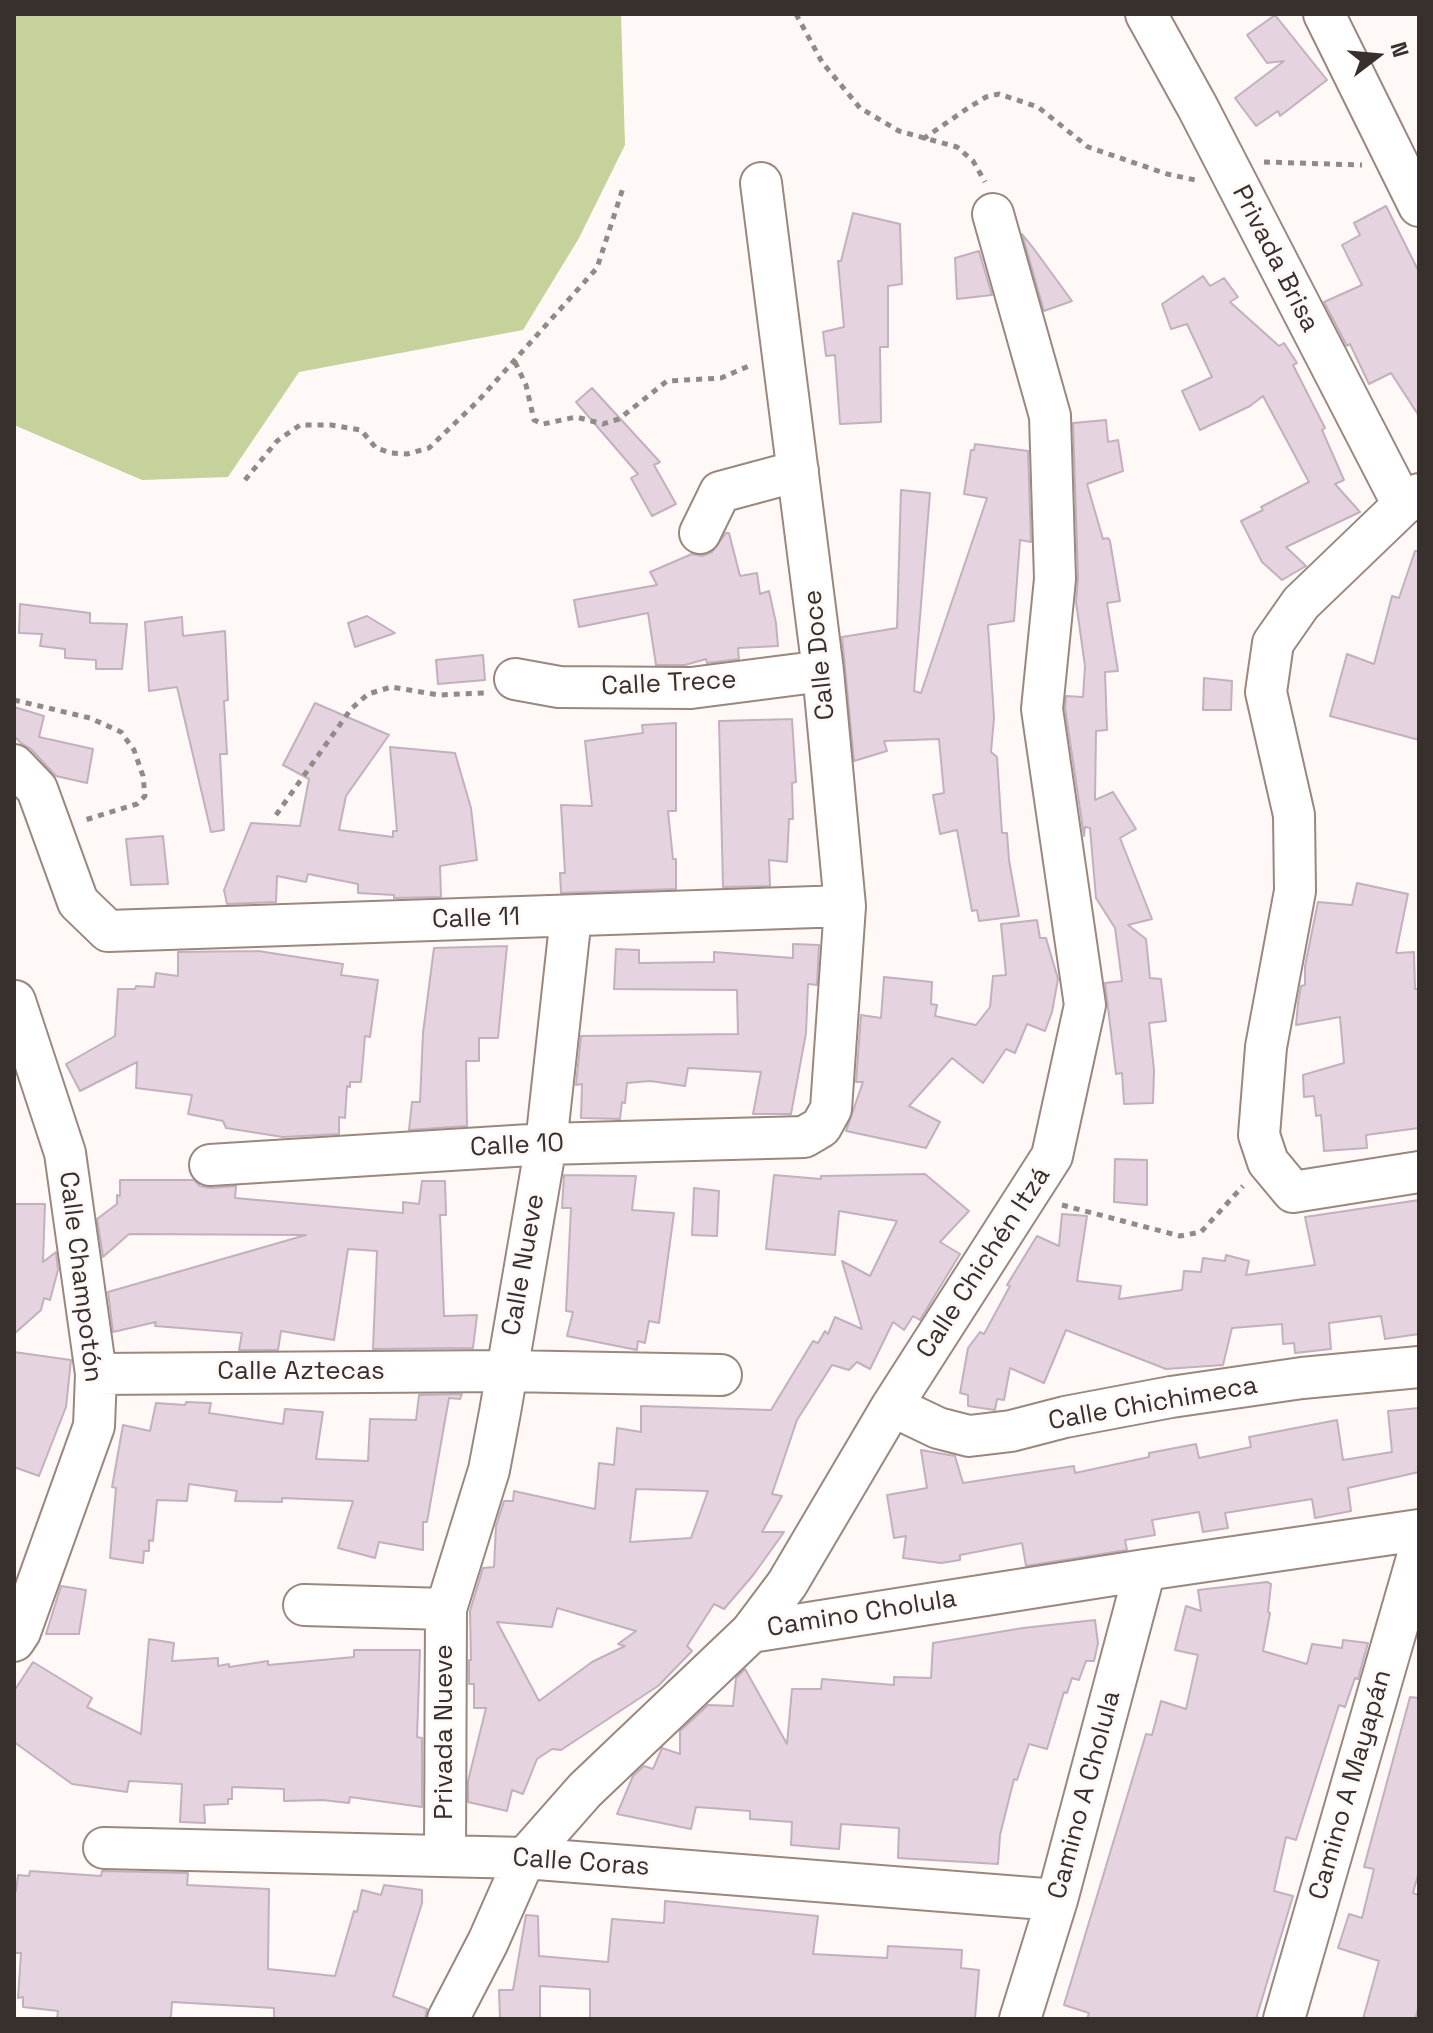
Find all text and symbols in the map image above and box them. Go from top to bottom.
north arrow [1337,16,1417,96]
text: N [1385,38,1416,60]
street label: Privada Brisa [1225,181,1325,337]
street label: Calle Doce [798,588,842,722]
street label: Calle Trece [601,665,737,703]
street label: Calle 11 [431,902,521,936]
street label: Calle 10 [469,1128,565,1164]
street label: Calle Chichén Itzá [911,1162,1057,1364]
street label: Calle Champotón [52,1170,108,1384]
street label: Calle Nueve [496,1192,552,1338]
street label: Calle Aztecas [217,1356,385,1388]
street label: Calle Chichimeca [1046,1370,1260,1438]
street label: Camino Cholula [765,1584,959,1644]
street label: Privada Nueve [429,1644,461,1820]
street label: Camino A Mayapán [1303,1666,1399,1904]
street label: Camino A Cholula [1042,1687,1128,1903]
street label: Calle Coras [512,1843,650,1883]

